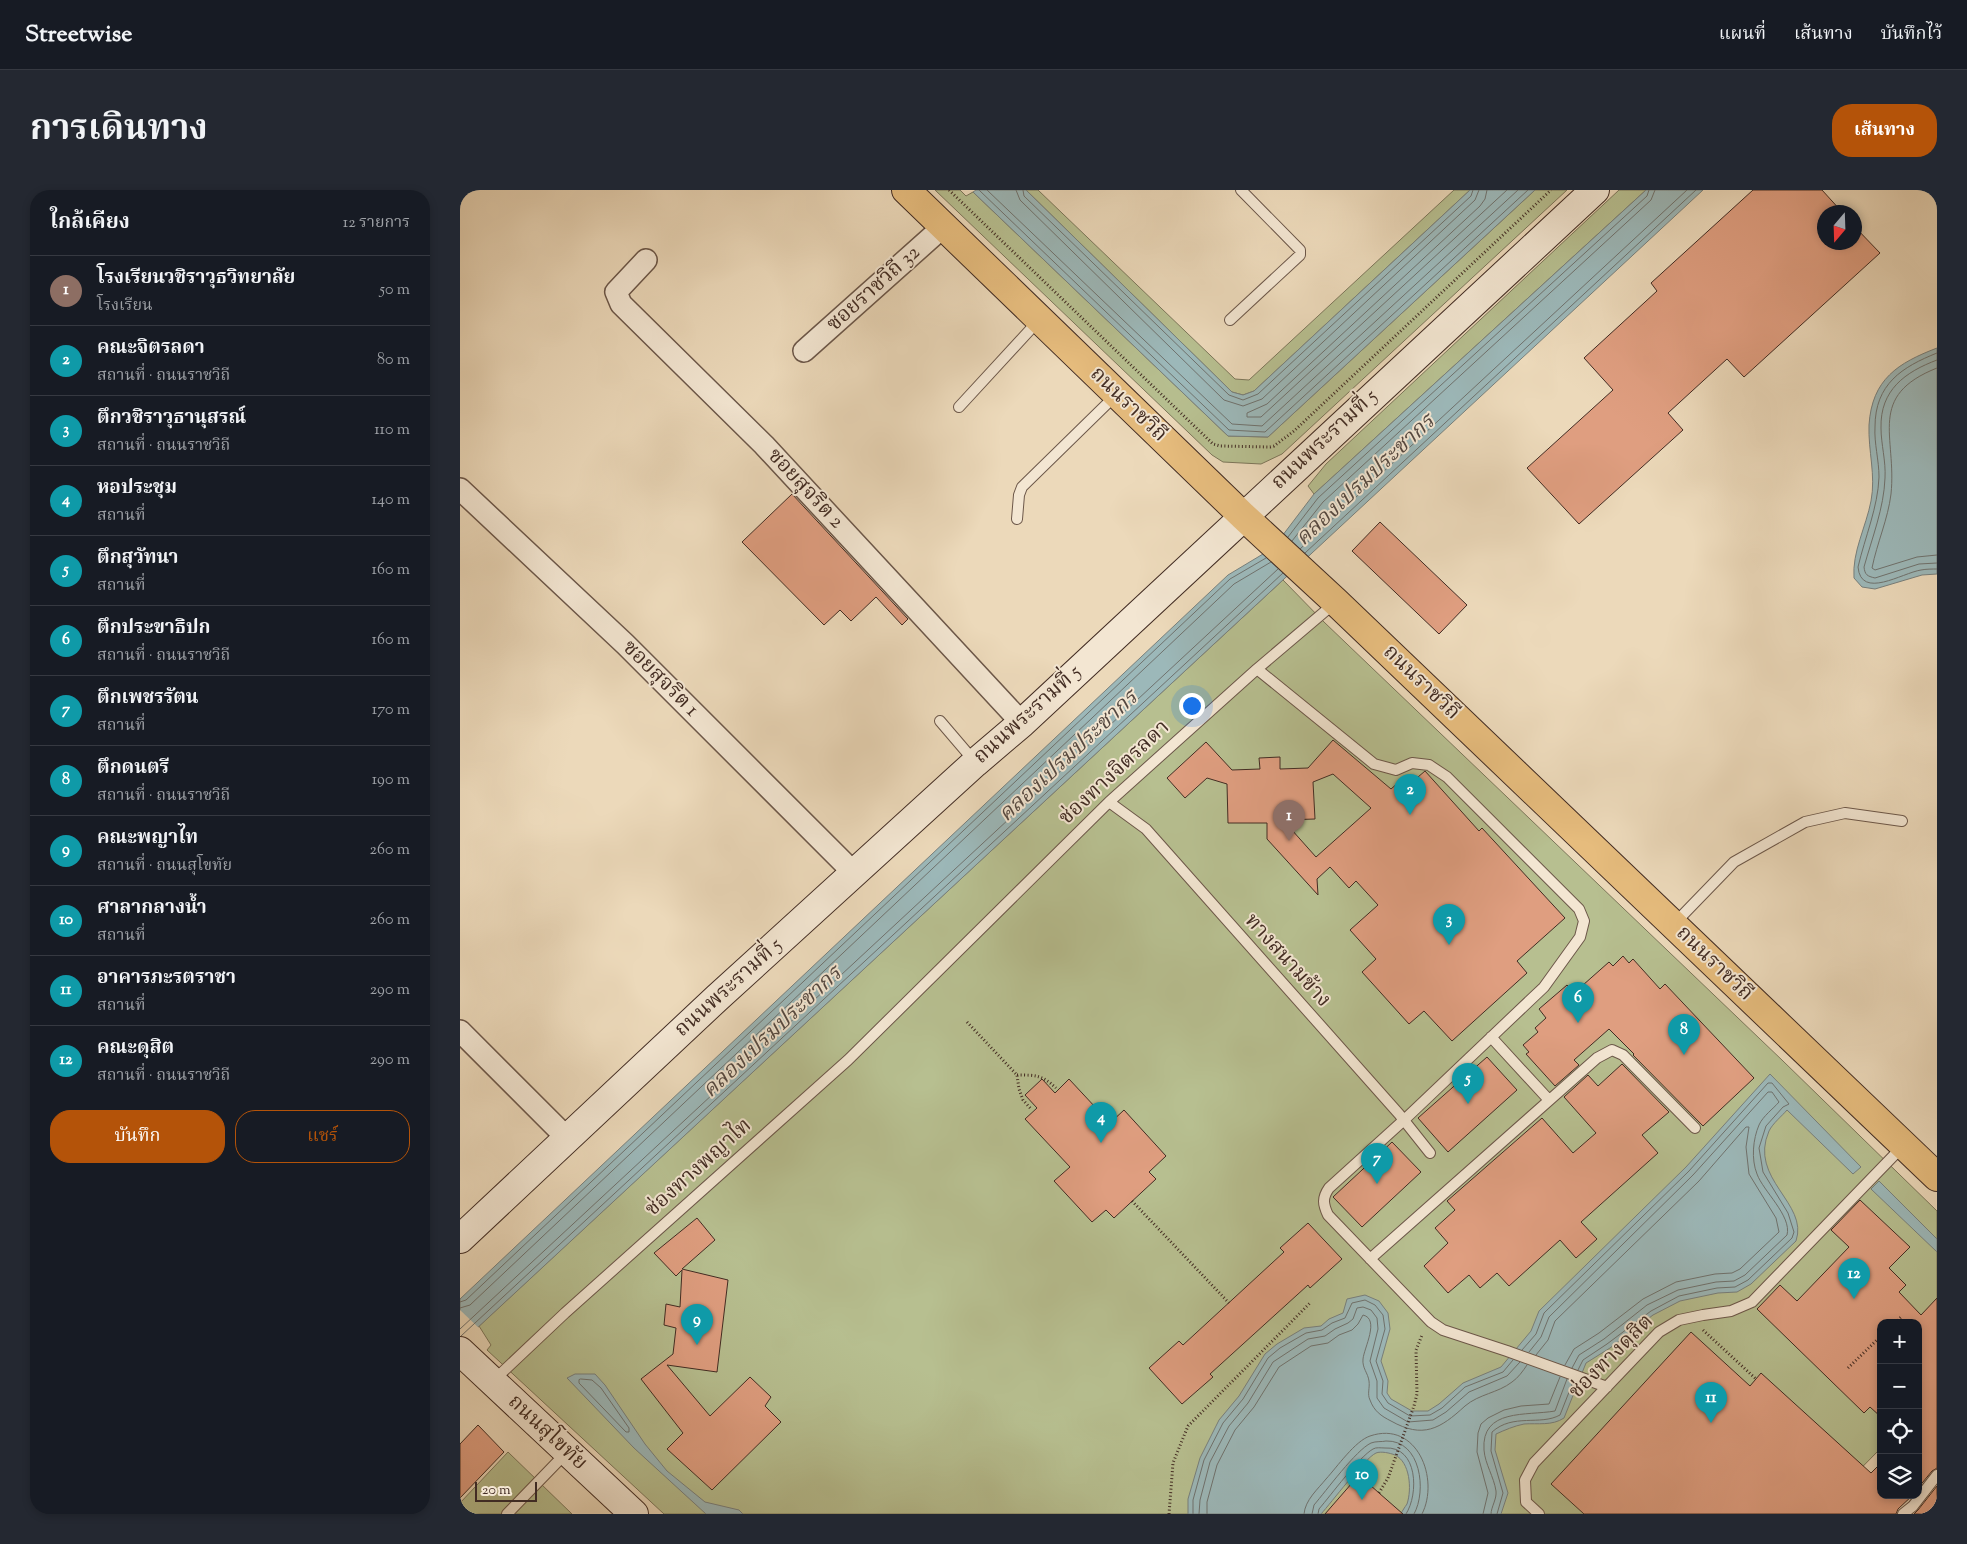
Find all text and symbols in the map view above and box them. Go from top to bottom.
text: Streetwise [25,18,132,52]
text: แผนที่ [1719,22,1766,48]
text: เส้นทาง [1794,22,1853,48]
text: บันทึกไว้ [1881,22,1942,48]
button: เส้นทาง [1832,104,1937,157]
text: การเดินทาง [30,105,208,156]
north arrow [1817,205,1862,250]
text: ใกล้เคียง [50,208,130,238]
text: 12 รายการ [343,212,410,235]
street label: ซอยราชวิถี 32 [821,239,928,339]
text: โรงเรียนวชิราวุธวิทยาลัย [97,265,295,292]
text: 1 [63,279,69,302]
text: 50 m [379,279,410,302]
text: โรงเรียน [97,295,153,318]
text: คณะจิตรลดา [97,335,205,362]
text: 2 [62,349,70,372]
text: 80 m [377,349,410,372]
street label: ถนนราชวิถี [1083,360,1173,450]
text: สถานที่ · ถนนราชวิถี [97,365,230,388]
street label: ถนนพระรามที่ 5 [1263,380,1385,497]
text: ตึกวชิราวุธานุสรณ์ [97,405,246,432]
water label: คลองเปรมประชากร [1289,406,1445,554]
text: 3 [63,419,69,442]
text: 110 m [374,419,410,442]
text: สถานที่ · ถนนราชวิถี [97,435,230,458]
street label: ซอยสุจริต 2 [760,442,850,536]
text: หอประชุม [97,475,177,502]
text: 4 [62,489,70,512]
text: 140 m [372,489,410,512]
text: สถานที่ [97,505,145,528]
text: ตึกสุวัทนา [97,545,179,572]
text: 5 [63,559,69,582]
text: 160 m [372,559,410,582]
text: สถานที่ [97,575,145,598]
text: ตึกประขาธิปก [97,615,210,642]
text: 6 [62,629,70,652]
text: 160 m [372,629,410,652]
street label: ซอยสุจริต 1 [615,634,705,724]
street label: ถนนราชวิถี [1376,638,1466,728]
text: สถานที่ · ถนนราชวิถี [97,645,230,668]
street label: ถนนพระรามที่ 5 [965,656,1089,772]
water label: คลองเปรมประชากร [992,682,1148,830]
text: ตึกเพชรรัตน [97,685,199,712]
your location [1179,693,1205,719]
text: 7 [62,699,70,722]
text: 170 m [372,699,410,722]
street label: ช่องทางจิตรลดา [1053,714,1177,832]
text: สถานที่ [97,715,145,738]
text: ตึกดนตรี [97,755,169,782]
text: 8 [62,769,70,792]
text: 190 m [372,769,410,792]
pin: 2 [1394,774,1426,815]
text: สถานที่ · ถนนราชวิถี [97,785,230,808]
pin: 1 [1273,800,1305,841]
text: คณะพญาไท [97,825,198,852]
text: 9 [62,839,70,862]
text: 260 m [369,839,410,862]
text: สถานที่ · ถนนสุโขทัย [97,855,232,878]
text: ศาลากลางน้ำ [97,895,207,922]
pin: 3 [1433,904,1465,945]
street label: ทางสนามข้าง [1237,907,1337,1015]
text: 10 [59,909,73,932]
text: 260 m [369,909,410,932]
street label: ถนนราชวิถี [1669,919,1759,1009]
text: สถานที่ [97,925,145,948]
street label: ถนนพระรามที่ 5 [666,929,790,1045]
water label: คลองเปรมประชากร [696,958,852,1106]
text: อาคารภะรตราชา [97,965,236,992]
text: 11 [61,979,71,1002]
text: 290 m [370,979,410,1002]
pin: 6 [1562,982,1594,1023]
text: สถานที่ [97,995,145,1018]
pin: 8 [1668,1014,1700,1055]
text: คณะดุสิต [97,1035,174,1062]
text: 12 [60,1049,72,1072]
text: 290 m [370,1049,410,1072]
pin: 5 [1452,1063,1484,1104]
text: สถานที่ · ถนนราชวิถี [97,1065,230,1088]
pin: 4 [1085,1102,1117,1143]
button: บันทึก [50,1110,225,1163]
button: แชร์ [235,1110,410,1163]
street label: ช่องทางพญาไท [638,1110,759,1224]
pin: 7 [1361,1143,1393,1184]
pin: 12 [1838,1258,1870,1299]
pin: 9 [681,1304,713,1345]
street label: ช่องทางดุสิต [1563,1308,1661,1406]
map controls [1877,1319,1922,1499]
button: + [1877,1319,1922,1364]
button: − [1877,1364,1922,1409]
pin: 11 [1695,1382,1727,1423]
street label: ถนนสุโขทัย [500,1387,595,1478]
button: locate [1877,1409,1922,1454]
button: layers [1877,1454,1922,1499]
pin: 10 [1346,1459,1378,1500]
scale bar [475,1479,538,1502]
text: 20 m [482,1481,511,1501]

